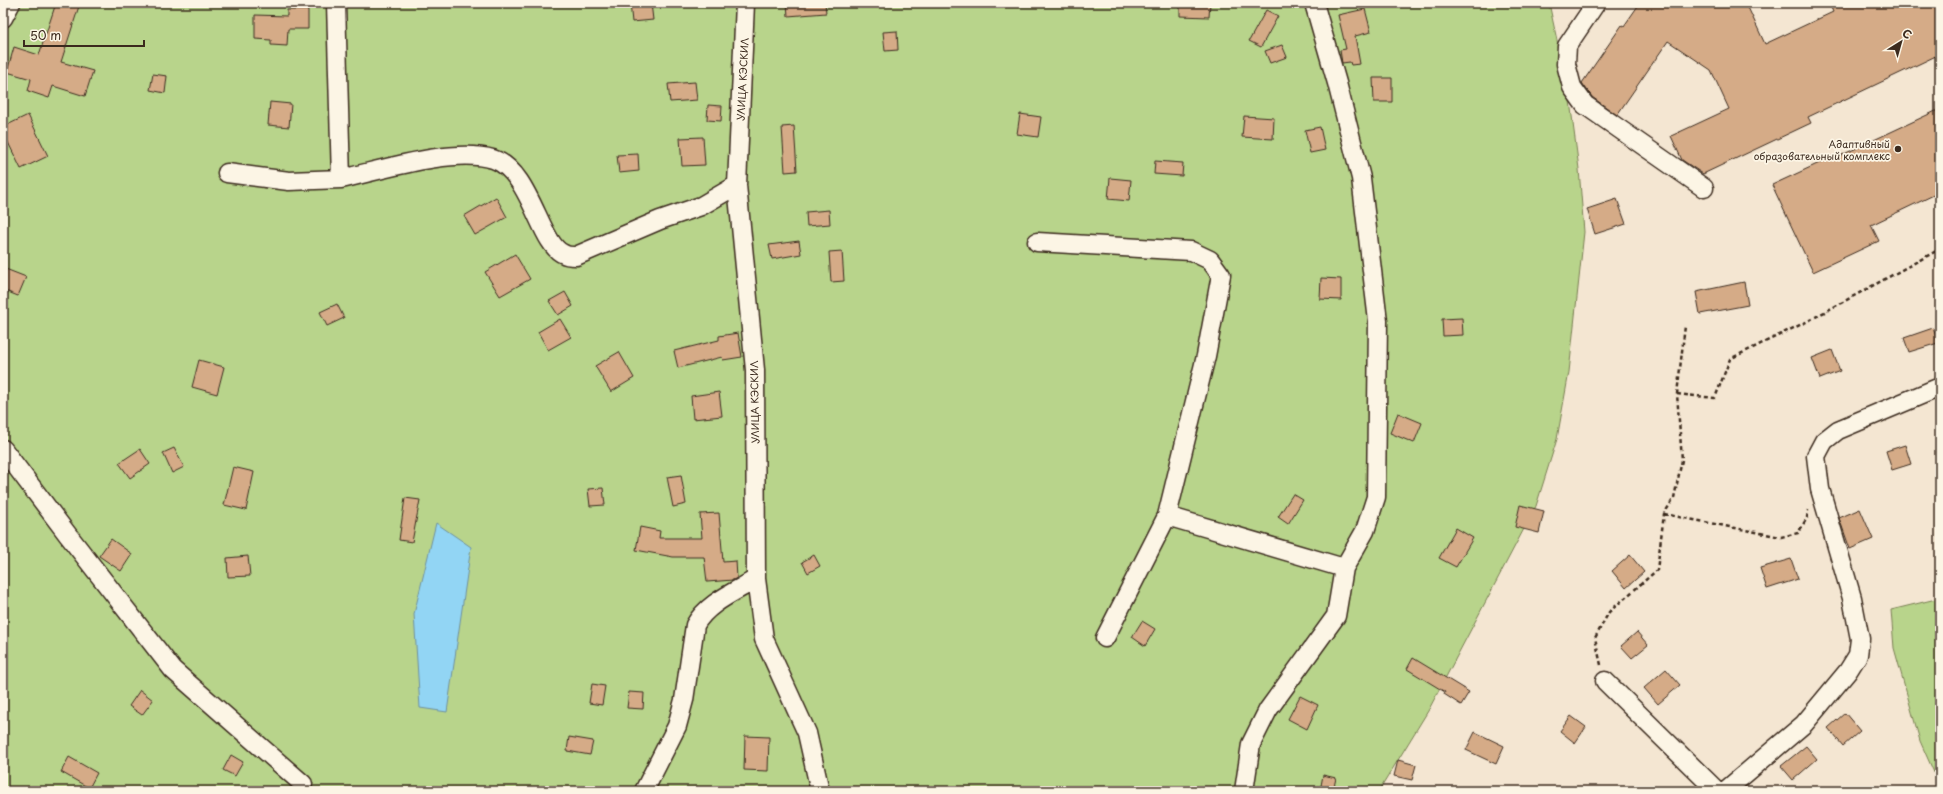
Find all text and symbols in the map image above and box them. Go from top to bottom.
scale bar [24,22,144,48]
north arrow [1881,22,1921,62]
text: С [1899,24,1916,43]
text: 50 m [30,26,61,44]
street label: УЛИЦА КЭСКИЛ [732,37,752,121]
place label: Адаптивный образовательный комплекс [1754,136,1890,163]
marker: Адаптивный образовательный комплекс [1893,144,1903,154]
street label: УЛИЦА КЭСКИЛ [746,360,762,444]

